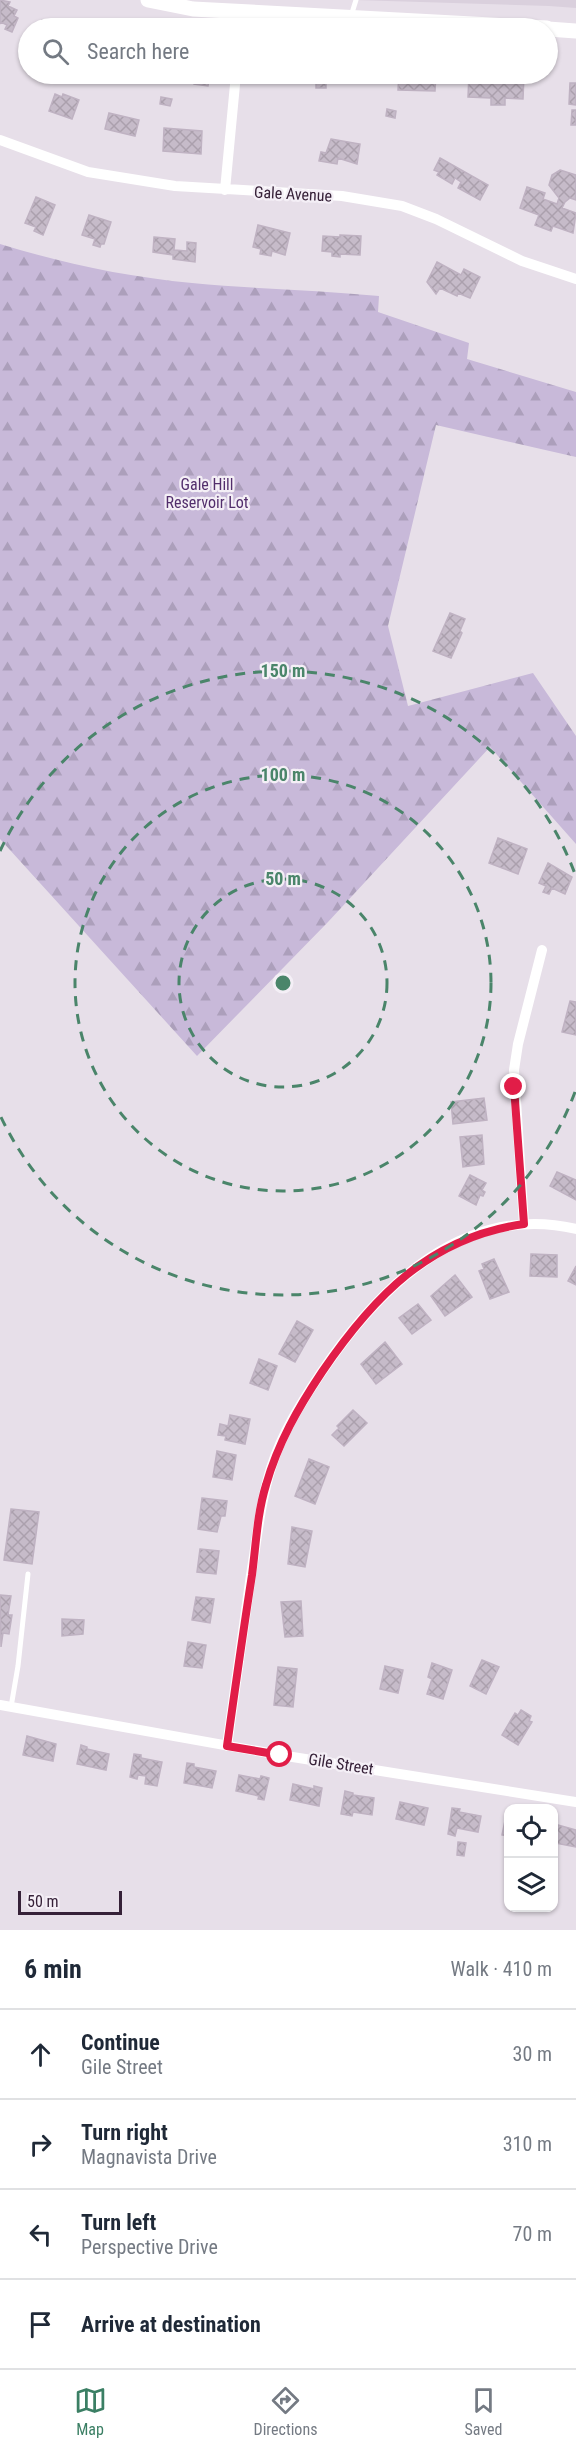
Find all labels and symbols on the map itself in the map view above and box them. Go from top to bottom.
street label: Gale Avenue [254,182,332,206]
park label: Gale Hill Reservoir Lot [165,475,249,512]
text: 150 m [261,660,305,681]
text: 100 m [261,764,305,785]
text: 50 m [265,868,301,889]
centre of rings [273,973,293,993]
route end [500,1073,526,1099]
route start [266,1741,292,1767]
street label: Gile Street [307,1749,375,1779]
scale bar [18,1888,122,1916]

